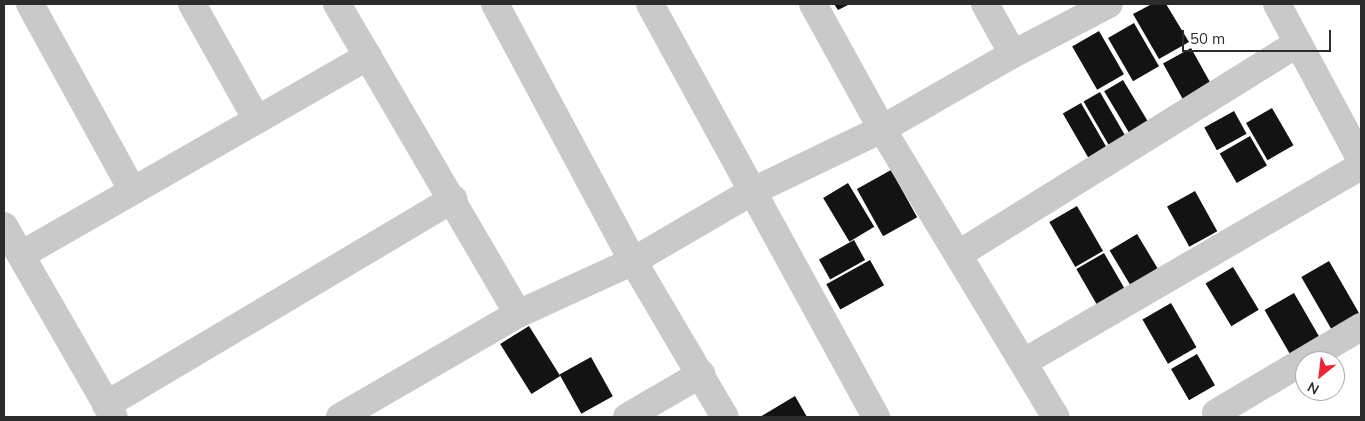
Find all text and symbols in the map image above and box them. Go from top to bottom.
scale bar [1185,20,1334,52]
text: 50 m [1190,29,1225,48]
north arrow [1295,351,1345,401]
text: N [1304,378,1322,399]

